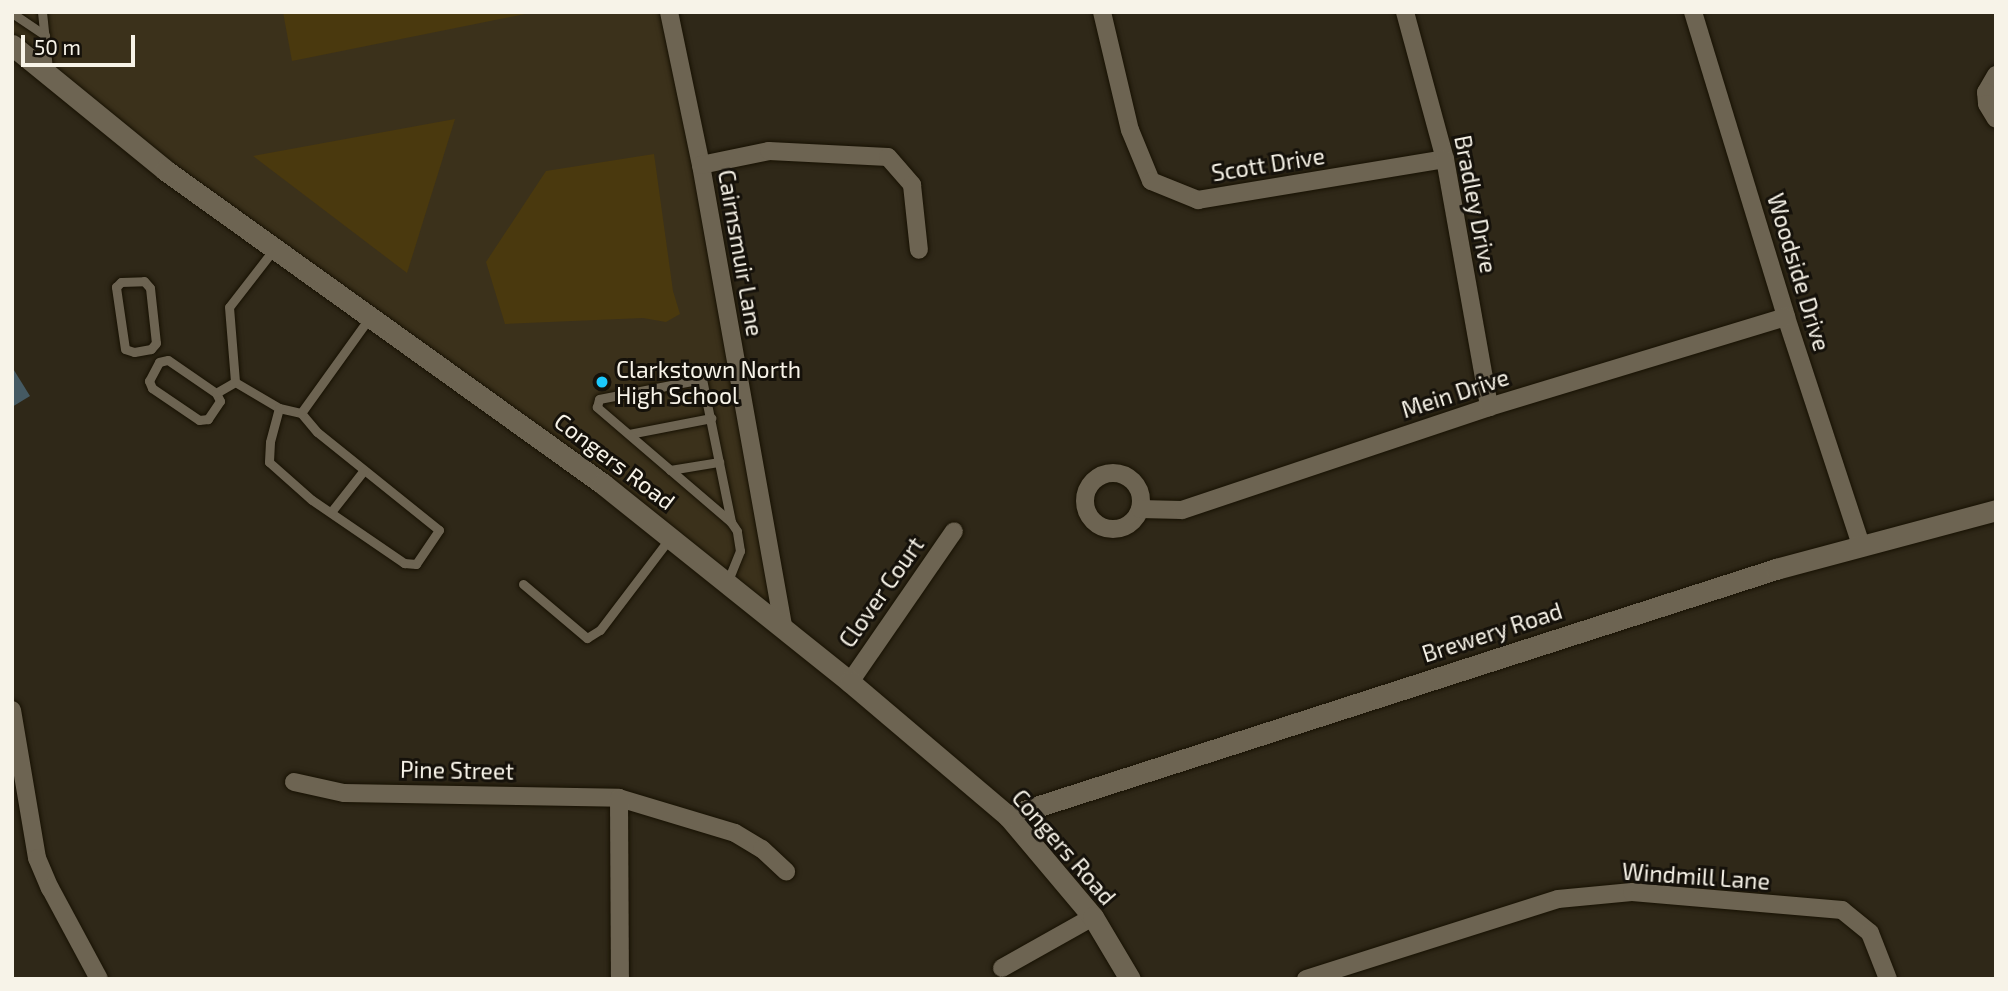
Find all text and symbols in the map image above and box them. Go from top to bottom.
scale bar [24,21,138,65]
text: 50 m [34,34,81,59]
street label: Bradley Drive [1449,133,1503,275]
street label: Scott Drive [1209,141,1327,187]
street label: Cairnsmuir Lane [713,167,769,339]
street label: Woodside Drive [1762,190,1836,354]
place label: Clarkstown North High School [616,355,801,409]
street label: Mein Drive [1398,363,1512,423]
marker: Clarkstown North High School [594,374,610,390]
street label: Congers Road [549,407,681,515]
street label: Clover Court [833,531,929,653]
street label: Brewery Road [1418,596,1566,668]
street label: Pine Street [400,755,514,785]
street label: Congers Road [1006,784,1122,910]
street label: Windmill Lane [1621,857,1771,895]

